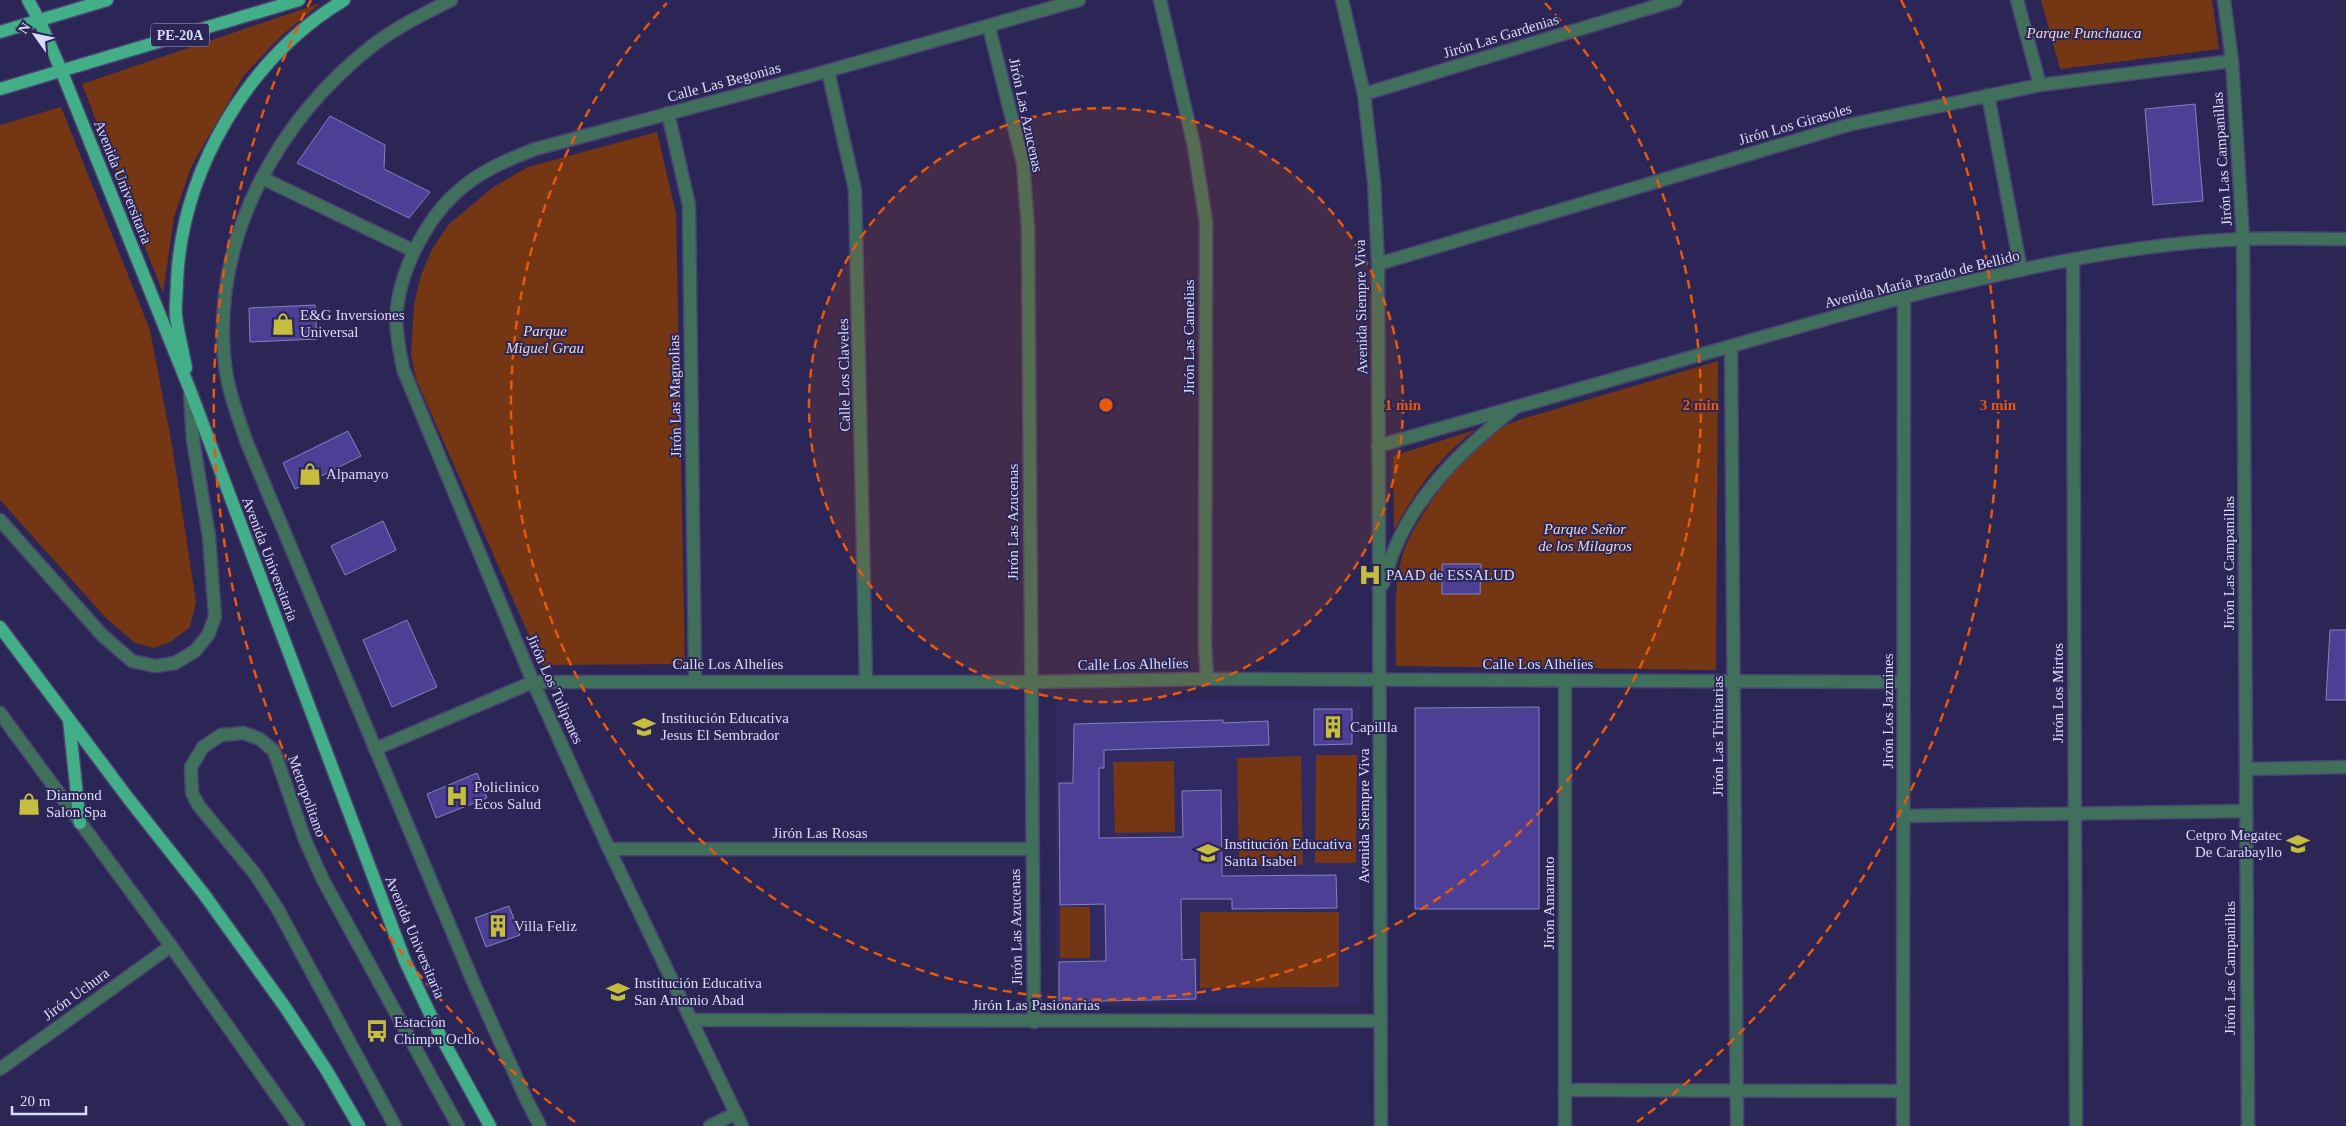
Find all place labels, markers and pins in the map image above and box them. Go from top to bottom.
place label: E&G Inversiones Universal [300,307,405,340]
shop icon: E&G Inversiones Universal [270,311,296,337]
centre of rings [1097,396,1115,414]
shop icon: Alpamayo [297,461,323,487]
place label: Alpamayo [326,466,388,482]
hospital icon: PAAD de ESSALUD [1357,562,1383,588]
place label: PAAD de ESSALUD [1386,567,1515,583]
place label: Institución Educativa Jesus El Sembrador [661,710,789,743]
school or university icon: Institución Educativa Jesus El Sembrador [631,714,657,740]
building icon: Capillla [1320,714,1346,740]
place label: Capillla [1350,719,1398,735]
place label: Policlinico Ecos Salud [474,779,542,812]
hospital icon: Policlinico Ecos Salud [444,783,470,809]
place label: Diamond Salon Spa [46,787,107,820]
shop icon: Diamond Salon Spa [16,791,42,817]
place label: Cetpro Megatec De Carabayllo [2186,827,2282,860]
school or university icon: Cetpro Megatec De Carabayllo [2285,831,2311,857]
place label: Institución Educativa Santa Isabel [1224,836,1352,869]
school or university icon: Institución Educativa Santa Isabel [1195,840,1221,866]
building icon: Villa Feliz [485,913,511,939]
place label: Villa Feliz [514,918,577,934]
place label: Institución Educativa San Antonio Abad [634,975,762,1008]
school or university icon: Institución Educativa San Antonio Abad [605,979,631,1005]
place label: Estación Chimpu Ocllo [394,1014,479,1047]
bus stop icon: Estación Chimpu Ocllo [364,1018,390,1044]

